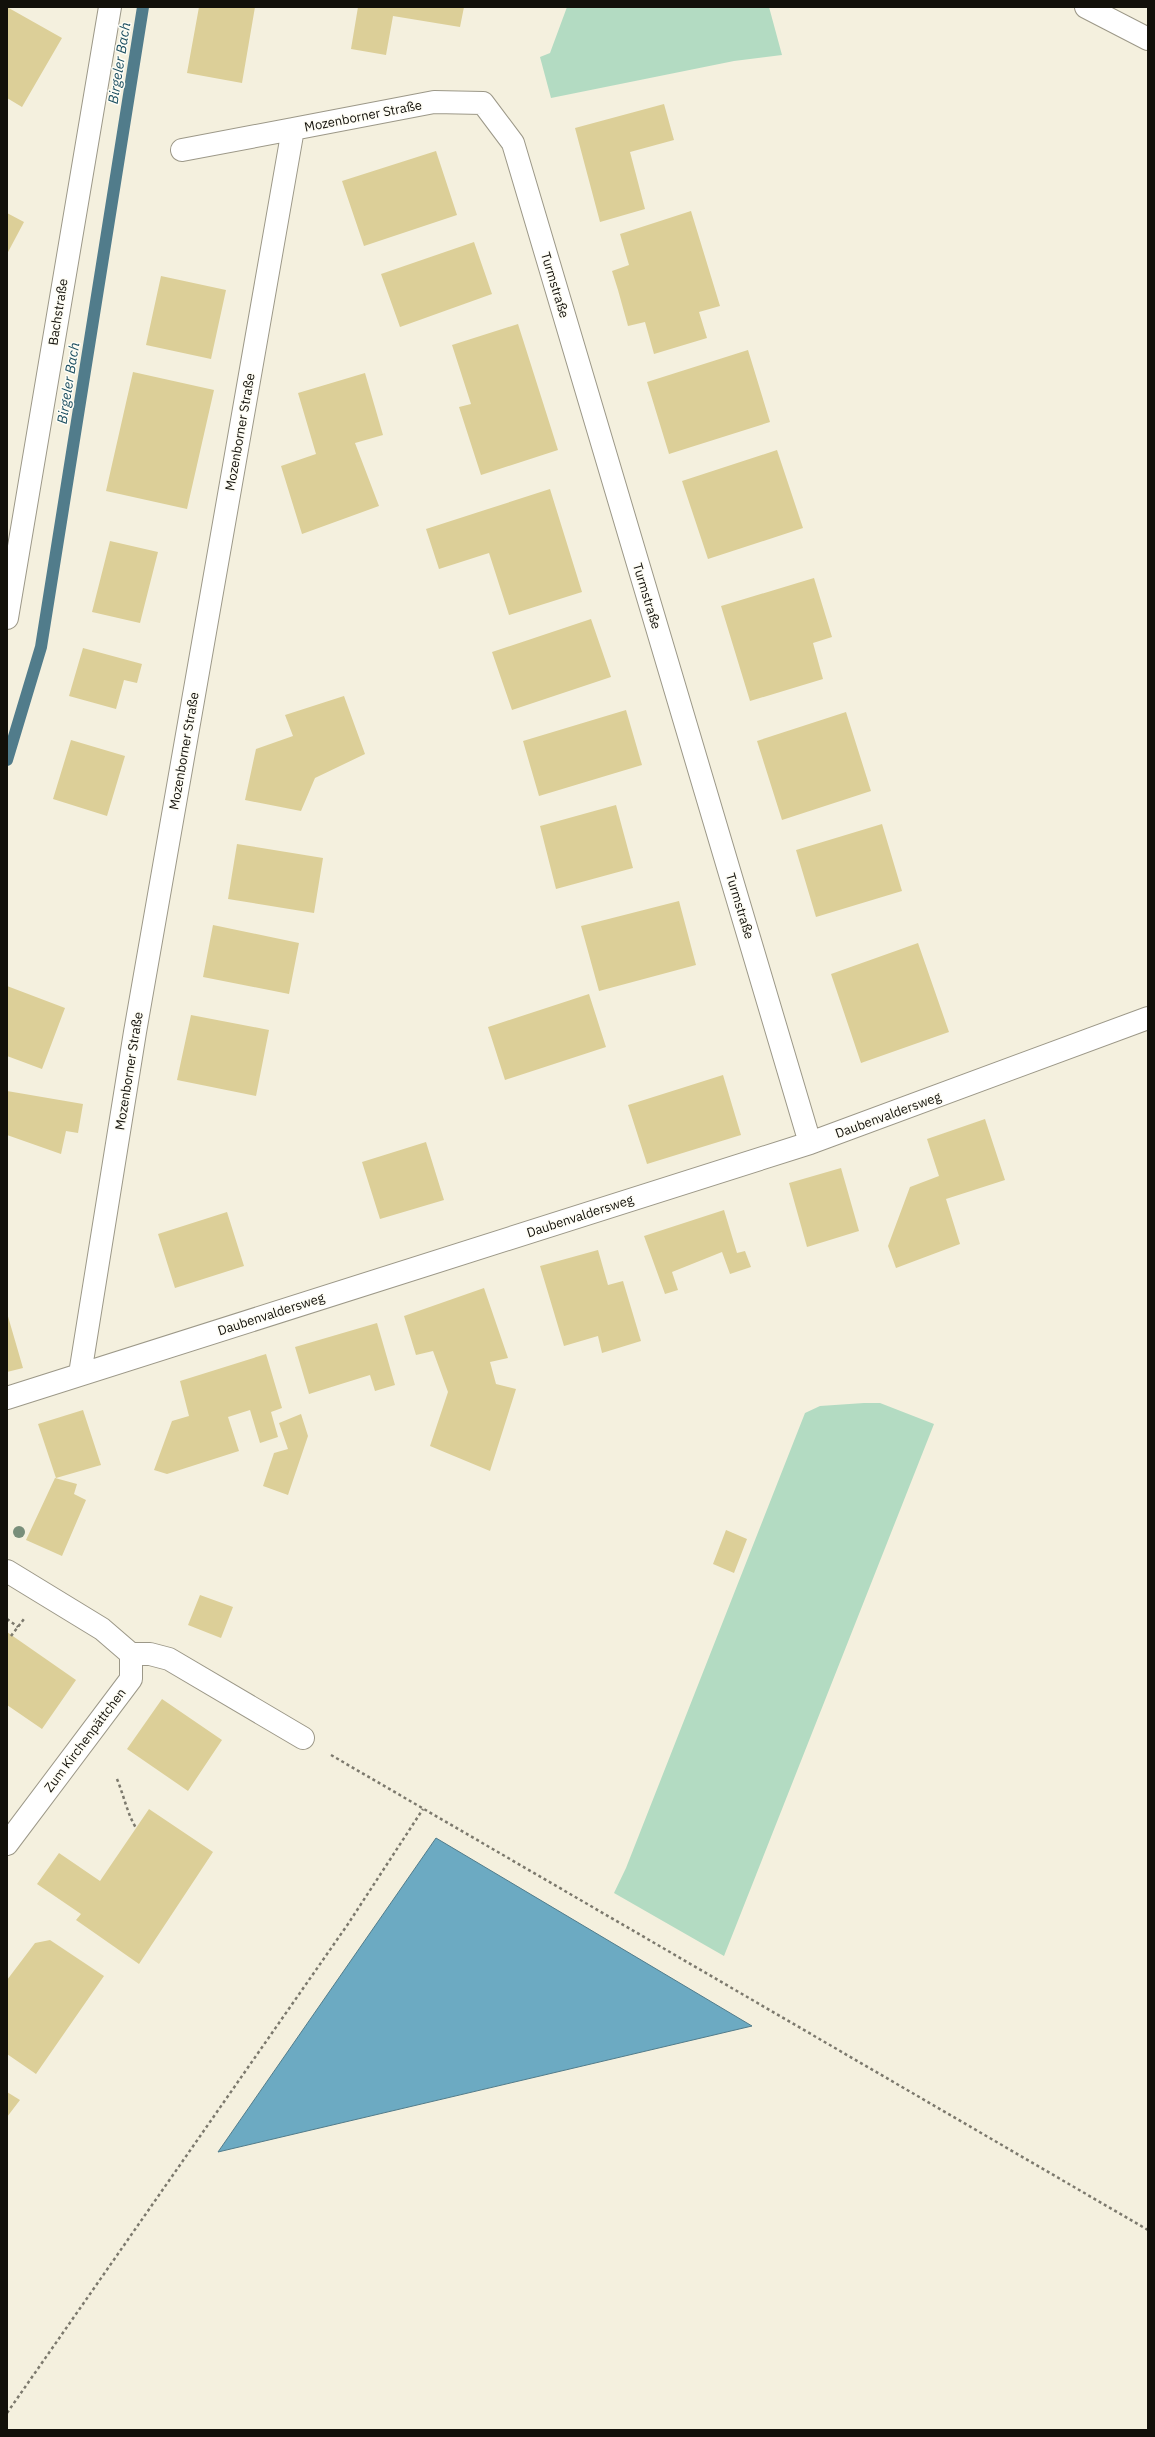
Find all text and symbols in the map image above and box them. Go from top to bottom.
water label: Birgeler Bach [104,21,134,105]
street label: Mozenborner Straße [303,96,423,136]
street label: Turmstraße [537,250,573,320]
street label: Bachstraße [44,277,72,347]
water label: Birgeler Bach [53,341,83,425]
street label: Mozenborner Straße [221,372,259,492]
street label: Turmstraße [629,561,665,631]
street label: Mozenborner Straße [165,691,203,811]
street label: Turmstraße [722,871,758,941]
street label: Mozenborner Straße [111,1011,147,1131]
street label: Daubenvaldersweg [833,1088,943,1142]
street label: Daubenvaldersweg [524,1191,636,1241]
street label: Daubenvaldersweg [215,1289,327,1339]
street label: Zum Kirchenpättchen [40,1685,130,1795]

